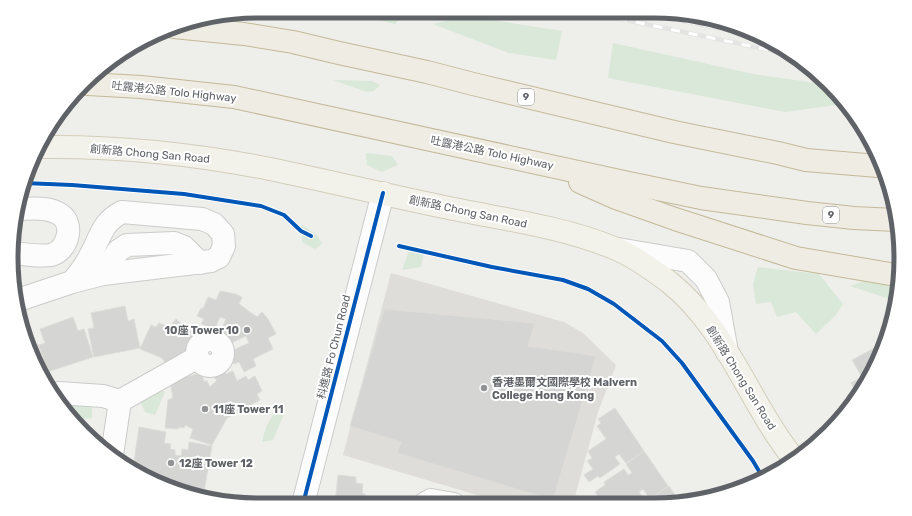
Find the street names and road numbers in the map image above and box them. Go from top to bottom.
street label: 吐露港公路 Tolo Highway [111,79,237,105]
road number: 9 [518,89,534,105]
street label: 吐露港公路 Tolo Highway [429,134,555,172]
street label: 創新路 Chong San Road [90,142,210,166]
street label: 創新路 Chong San Road [408,193,528,231]
road number: 9 [823,207,839,223]
street label: 科進路 Fo Chun Road [315,293,353,401]
street label: 創新路 Chong San Road [704,324,778,432]

